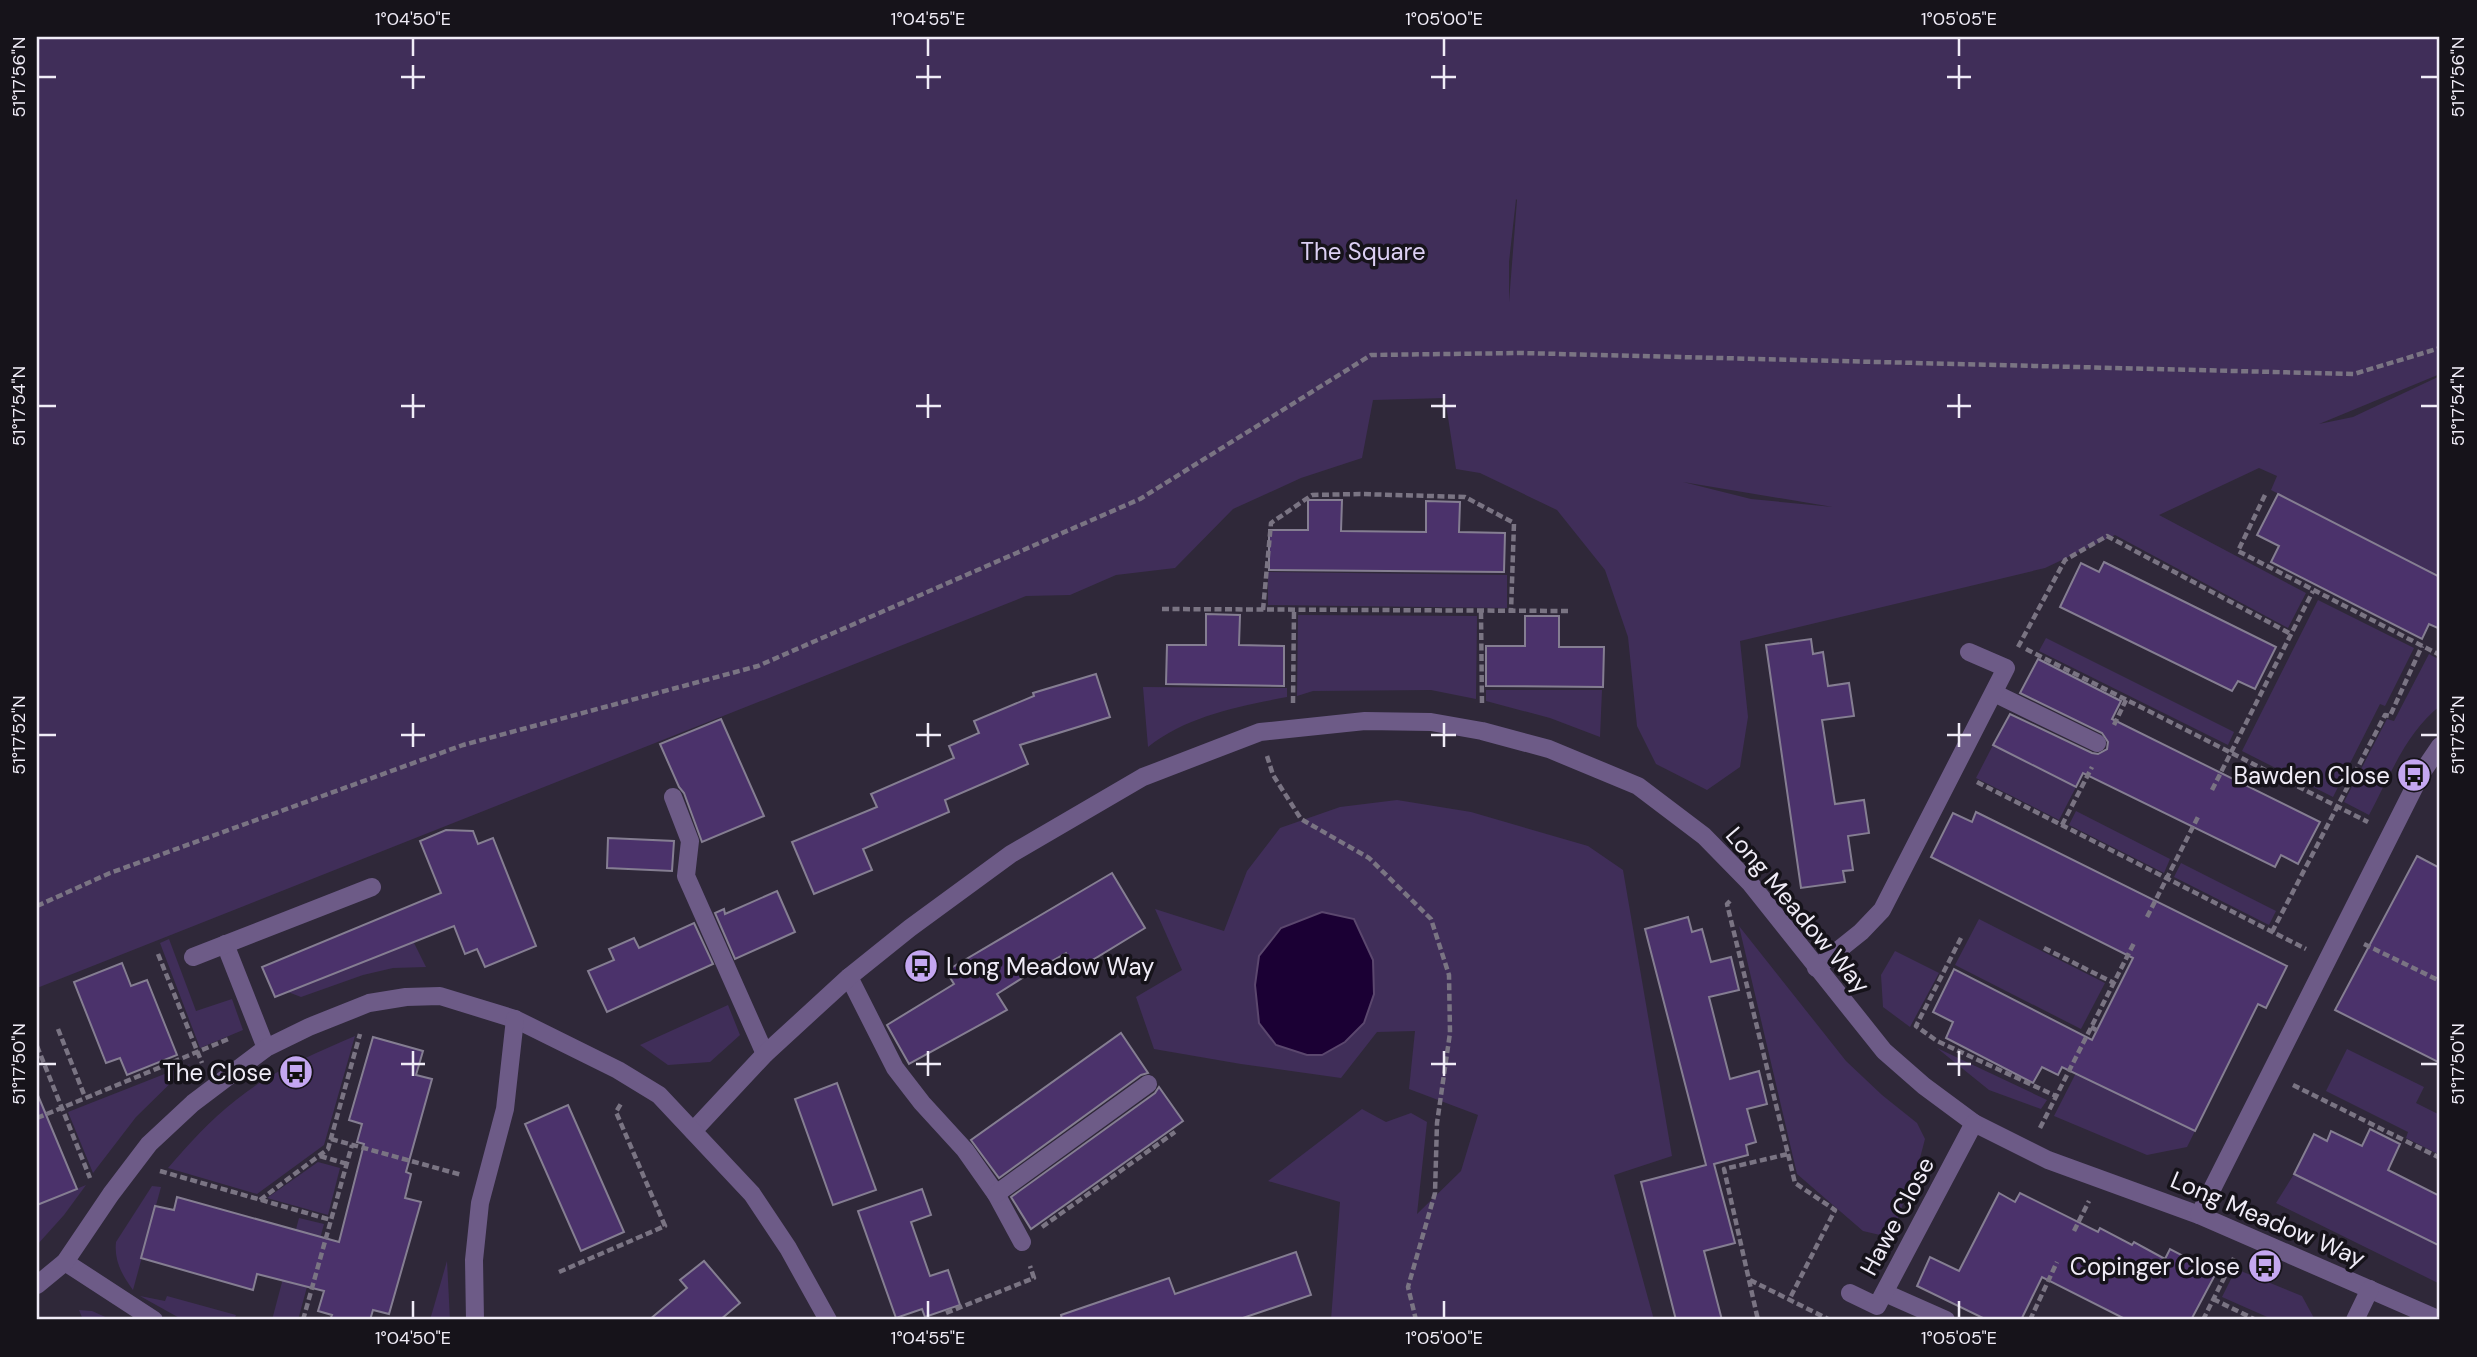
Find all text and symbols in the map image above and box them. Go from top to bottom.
text: 1°04'50"E [375,7,451,31]
text: 1°04'55"E [891,7,965,31]
text: 1°05'00"E [1405,7,1483,31]
text: 1°05'05"E [1921,7,1997,31]
text: 51°17'56"N [7,37,31,117]
text: 51°17'56"N [2446,37,2470,117]
park label: The Square [1300,236,1426,267]
text: 51°17'54"N [7,366,31,446]
text: 51°17'54"N [2446,366,2470,446]
text: 51°17'52"N [7,695,31,775]
text: 51°17'52"N [2446,695,2470,775]
bus stop icon: Bawden Close [2395,756,2433,794]
place label: Bawden Close [2234,760,2390,791]
street label: Long Meadow Way [1719,820,1877,1000]
bus stop icon: Long Meadow Way [902,947,940,985]
place label: Long Meadow Way [946,951,1154,982]
text: 51°17'50"N [7,1023,31,1105]
text: 51°17'50"N [2446,1023,2470,1105]
bus stop icon: The Close [277,1053,315,1091]
place label: The Close [162,1057,272,1088]
street label: Hawe Close [1853,1152,1941,1280]
street label: Long Meadow Way [2166,1164,2370,1274]
bus stop icon: Copinger Close [2246,1247,2284,1285]
place label: Copinger Close [2070,1251,2240,1282]
text: 1°04'50"E [375,1326,451,1350]
text: 1°04'55"E [891,1326,965,1350]
text: 1°05'00"E [1405,1326,1483,1350]
text: 1°05'05"E [1921,1326,1997,1350]

